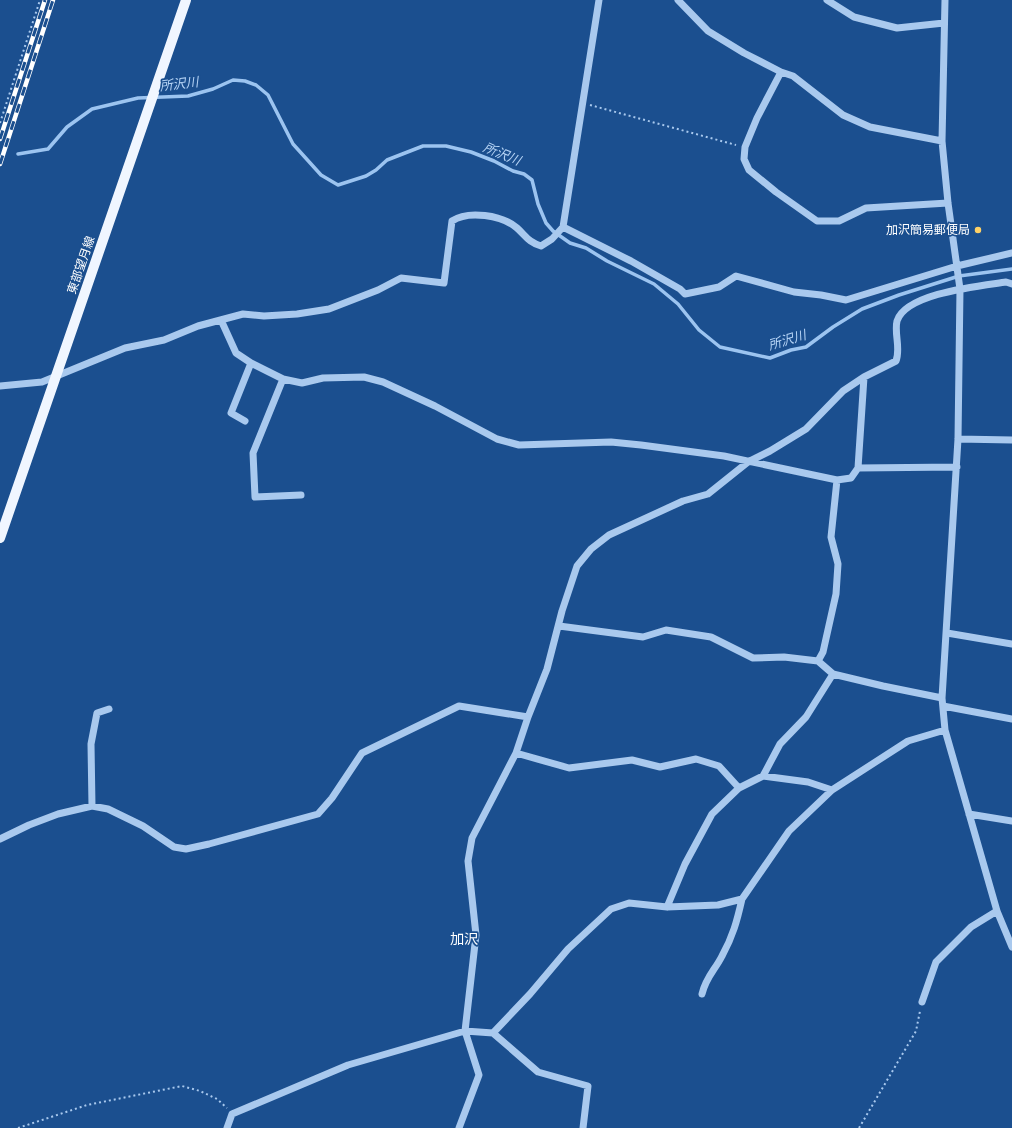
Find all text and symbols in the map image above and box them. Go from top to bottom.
water label: 所沢川 [159,74,201,94]
water label: 所沢川 [481,140,525,169]
place label: 加沢簡易郵便局 [886,223,970,237]
marker: 加沢簡易郵便局 [973,225,983,235]
street label: 東部望月線 [65,234,97,296]
water label: 所沢川 [766,327,810,353]
district label: 加沢 [450,931,478,947]

